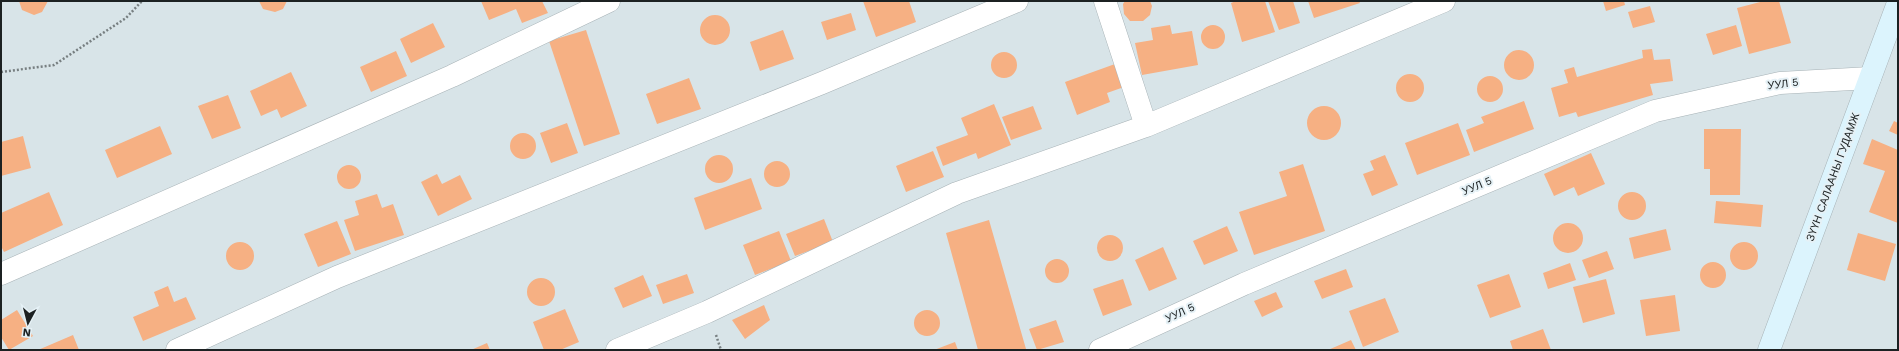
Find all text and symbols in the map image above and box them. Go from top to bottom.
street label: УУЛ 5 [1767,76,1799,92]
street label: ЗҮҮН САЛААНЫ ГУДАМЖ [1804,111,1862,243]
street label: УУЛ 5 [1460,174,1494,198]
street label: УУЛ 5 [1163,301,1197,325]
north arrow [8,303,48,343]
text: N [22,325,32,339]

